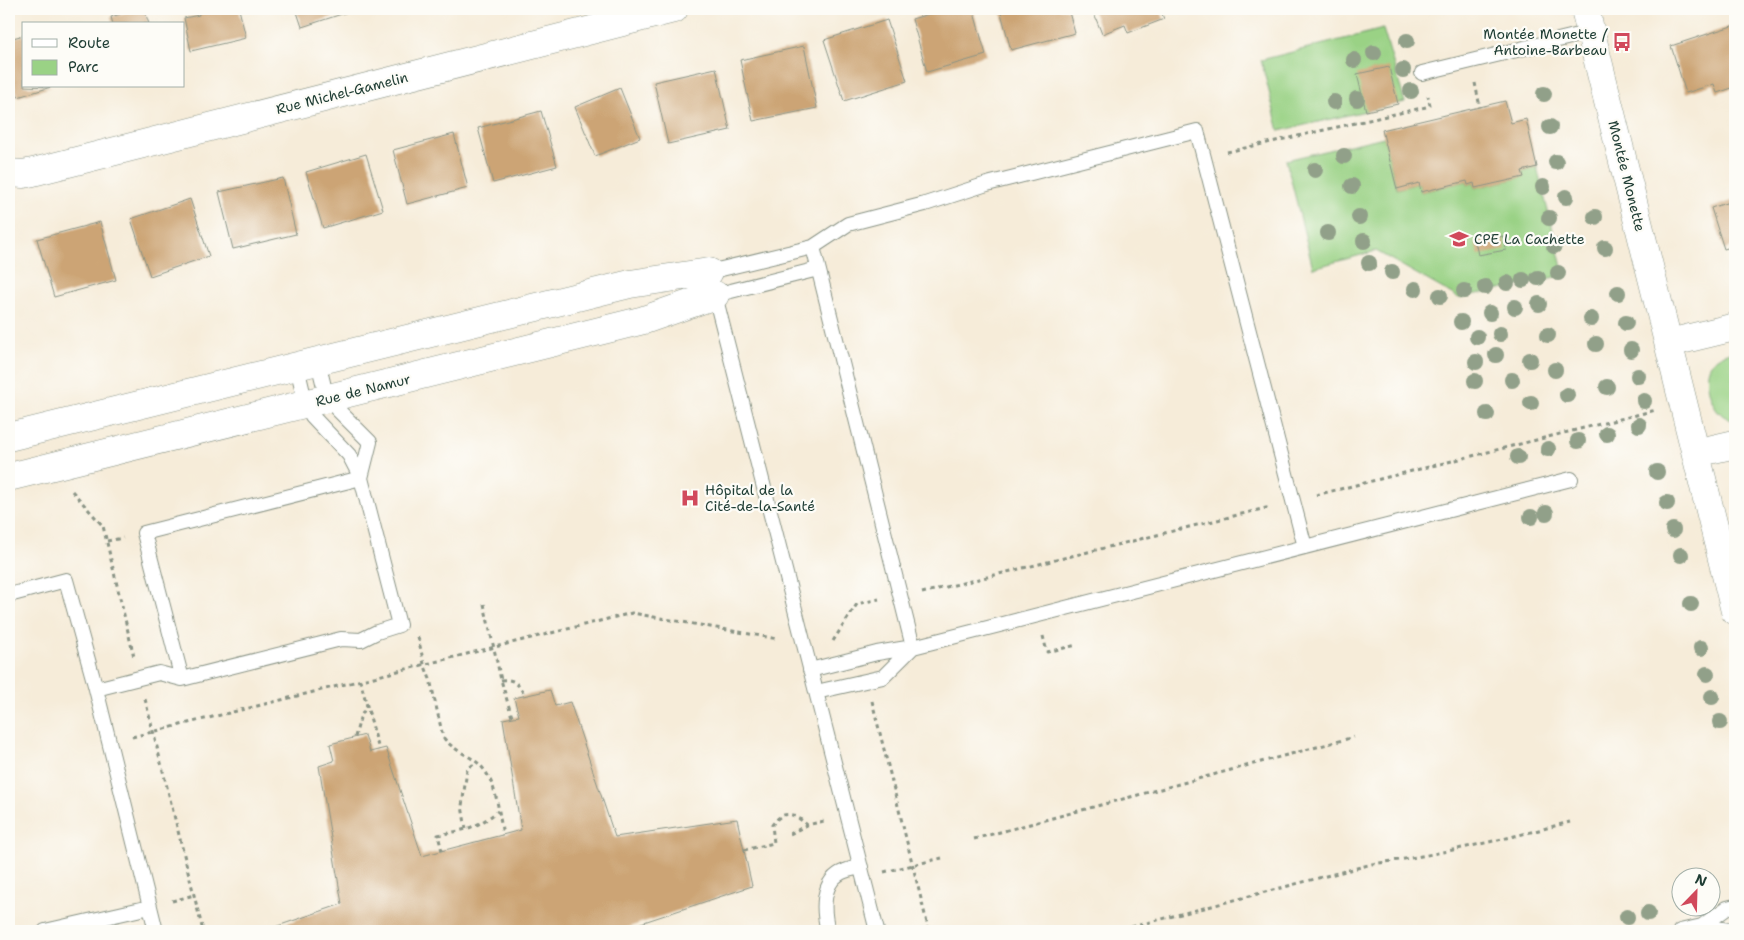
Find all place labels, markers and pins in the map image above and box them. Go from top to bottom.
place label: Montée Monette / Antoine-Barbeau [1483,25,1608,59]
bus stop icon: Montée Monette / Antoine-Barbeau [1611,31,1633,53]
school or university icon: CPE La Cachette [1448,228,1470,250]
place label: CPE La Cachette [1474,230,1585,248]
place label: Hôpital de la Cité-de-la-Santé [705,481,815,515]
hospital icon: Hôpital de la Cité-de-la-Santé [679,487,701,509]

